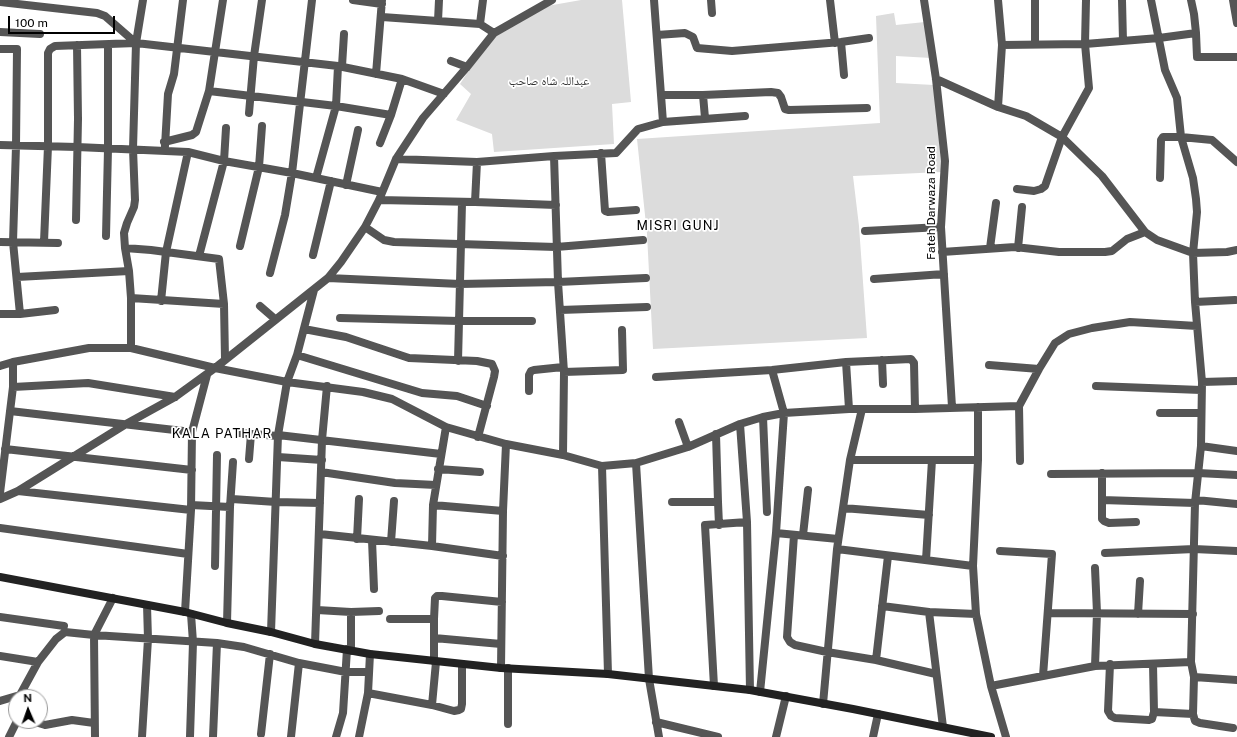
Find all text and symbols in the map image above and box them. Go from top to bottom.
scale bar [10,8,117,34]
text: 100 m [15,16,48,30]
park label: عبداللہ شاہ صاحب [509,74,589,88]
street label: Fateh Darwaza Road [924,146,938,260]
district label: MISRI GUNJ [637,218,719,234]
district label: KALA PATHAR [172,426,272,442]
north arrow [8,689,48,729]
text: N [23,692,32,704]

